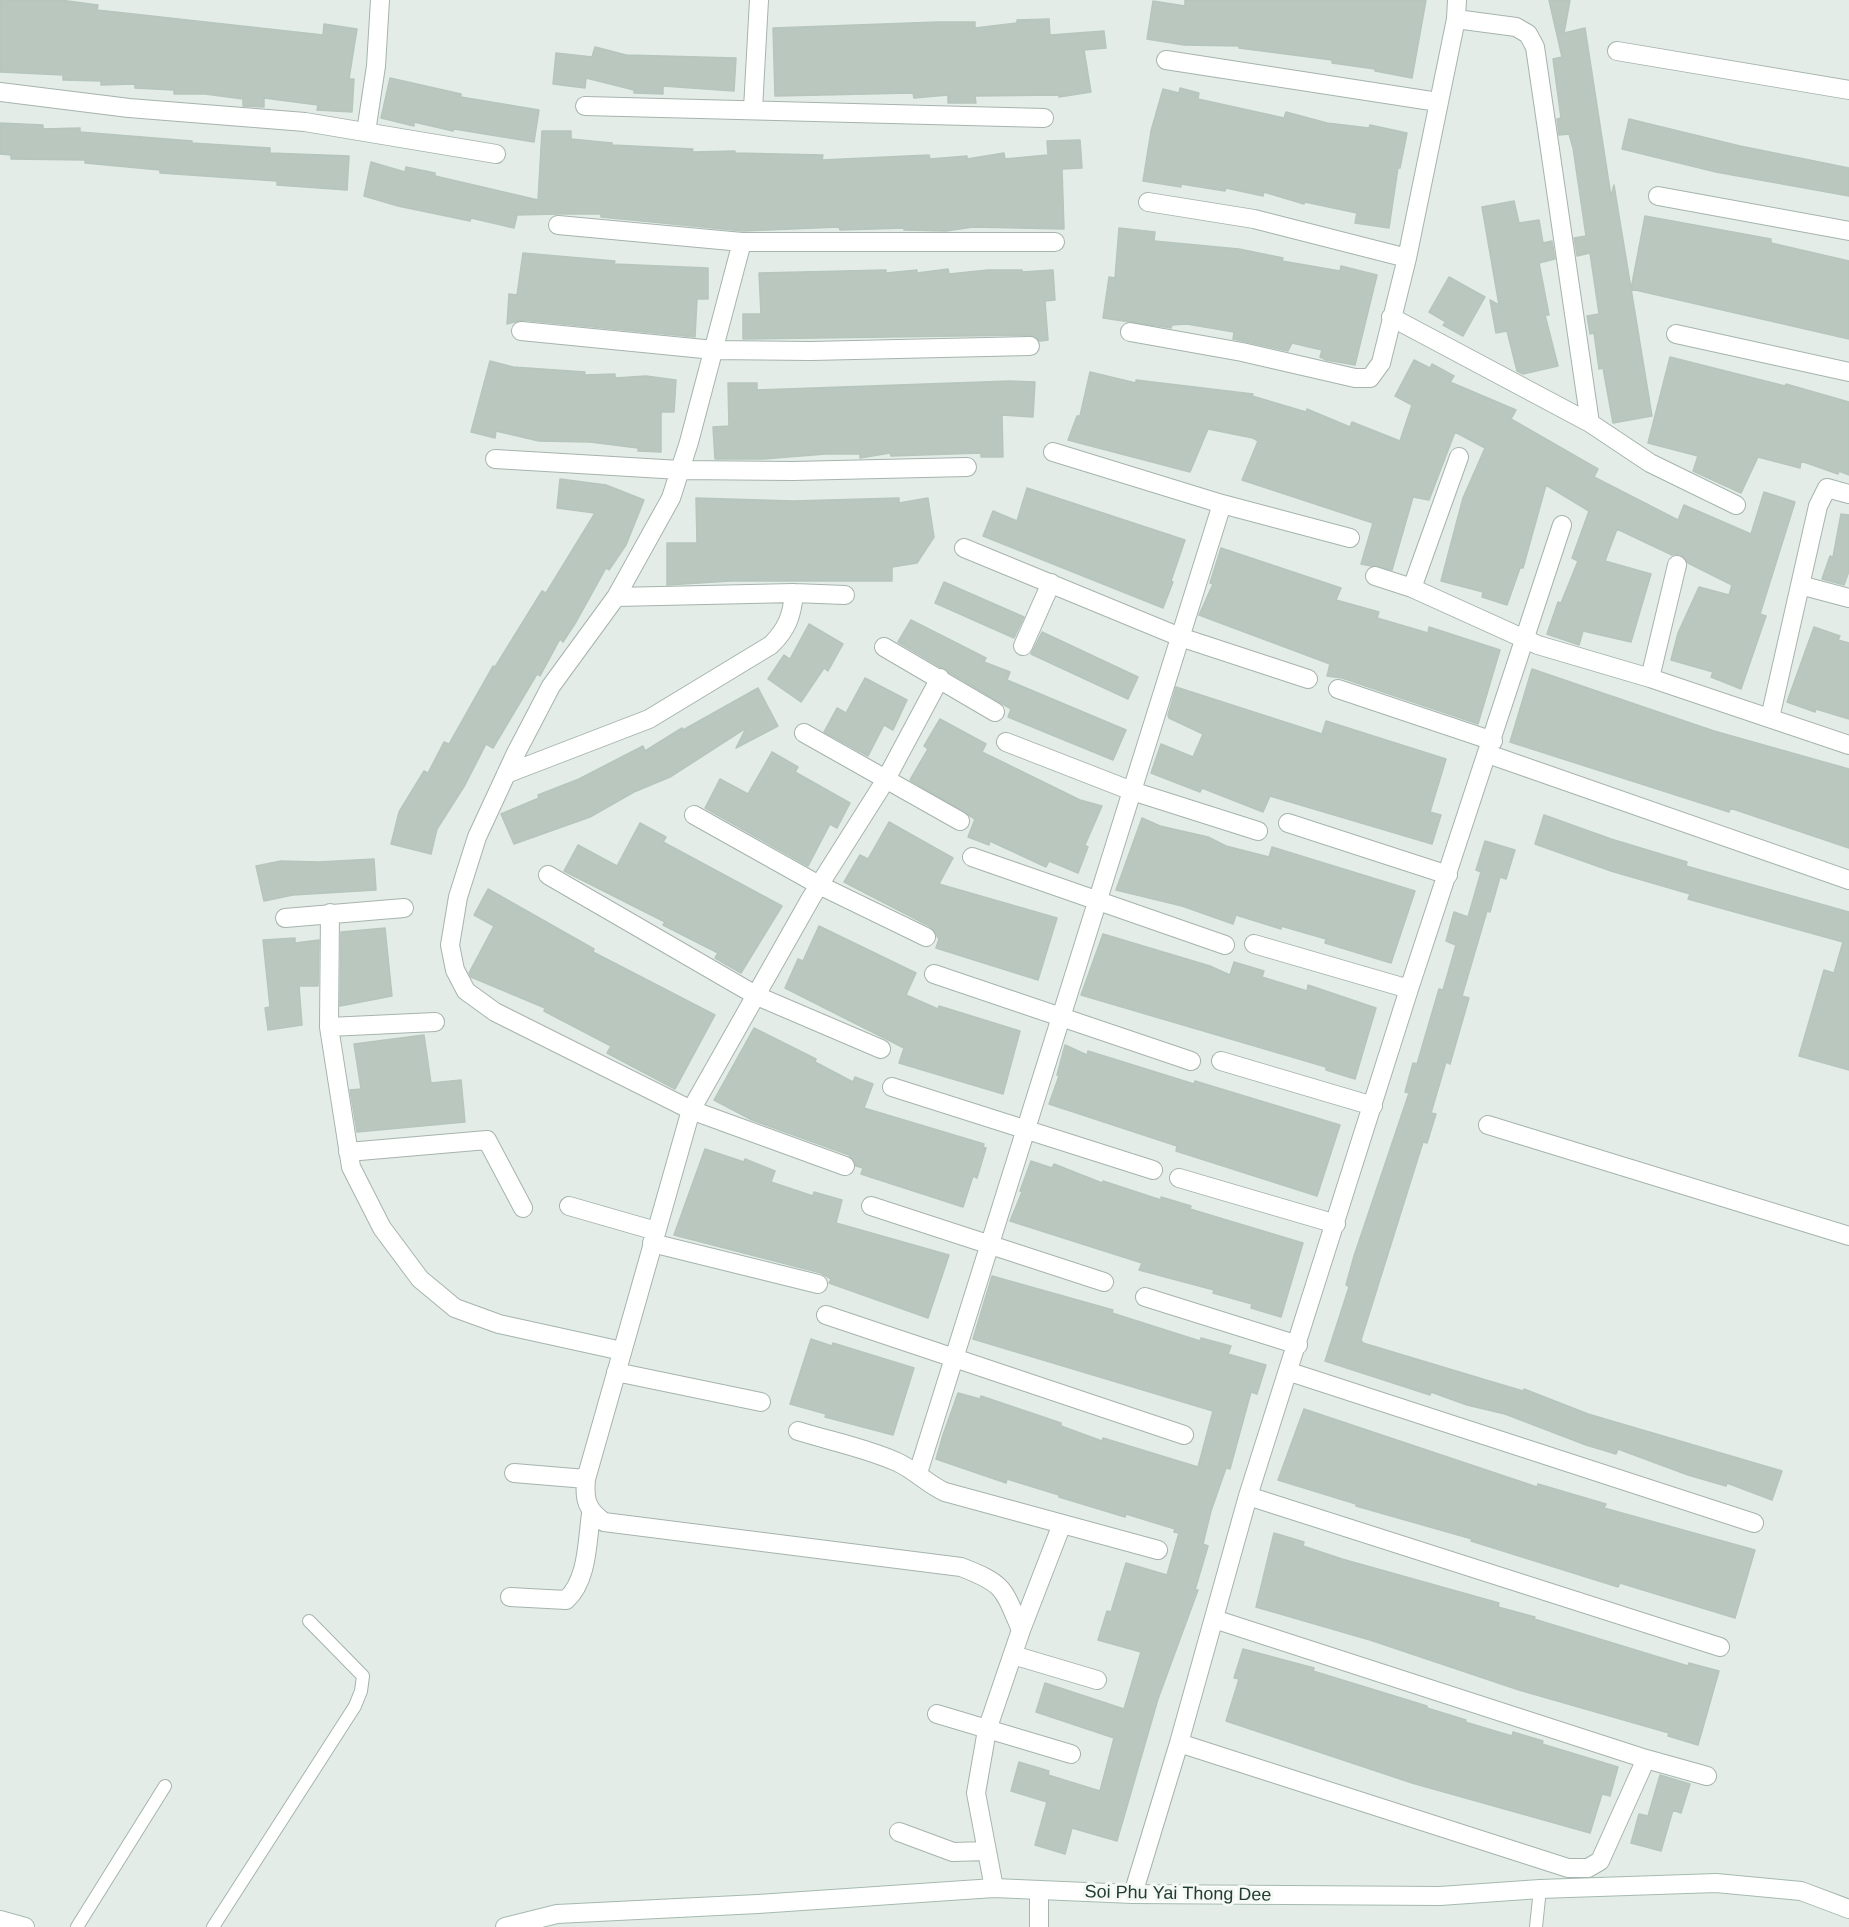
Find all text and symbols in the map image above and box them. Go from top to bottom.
street label: Soi Phu Yai Thong Dee [1084,1882,1272,1906]

